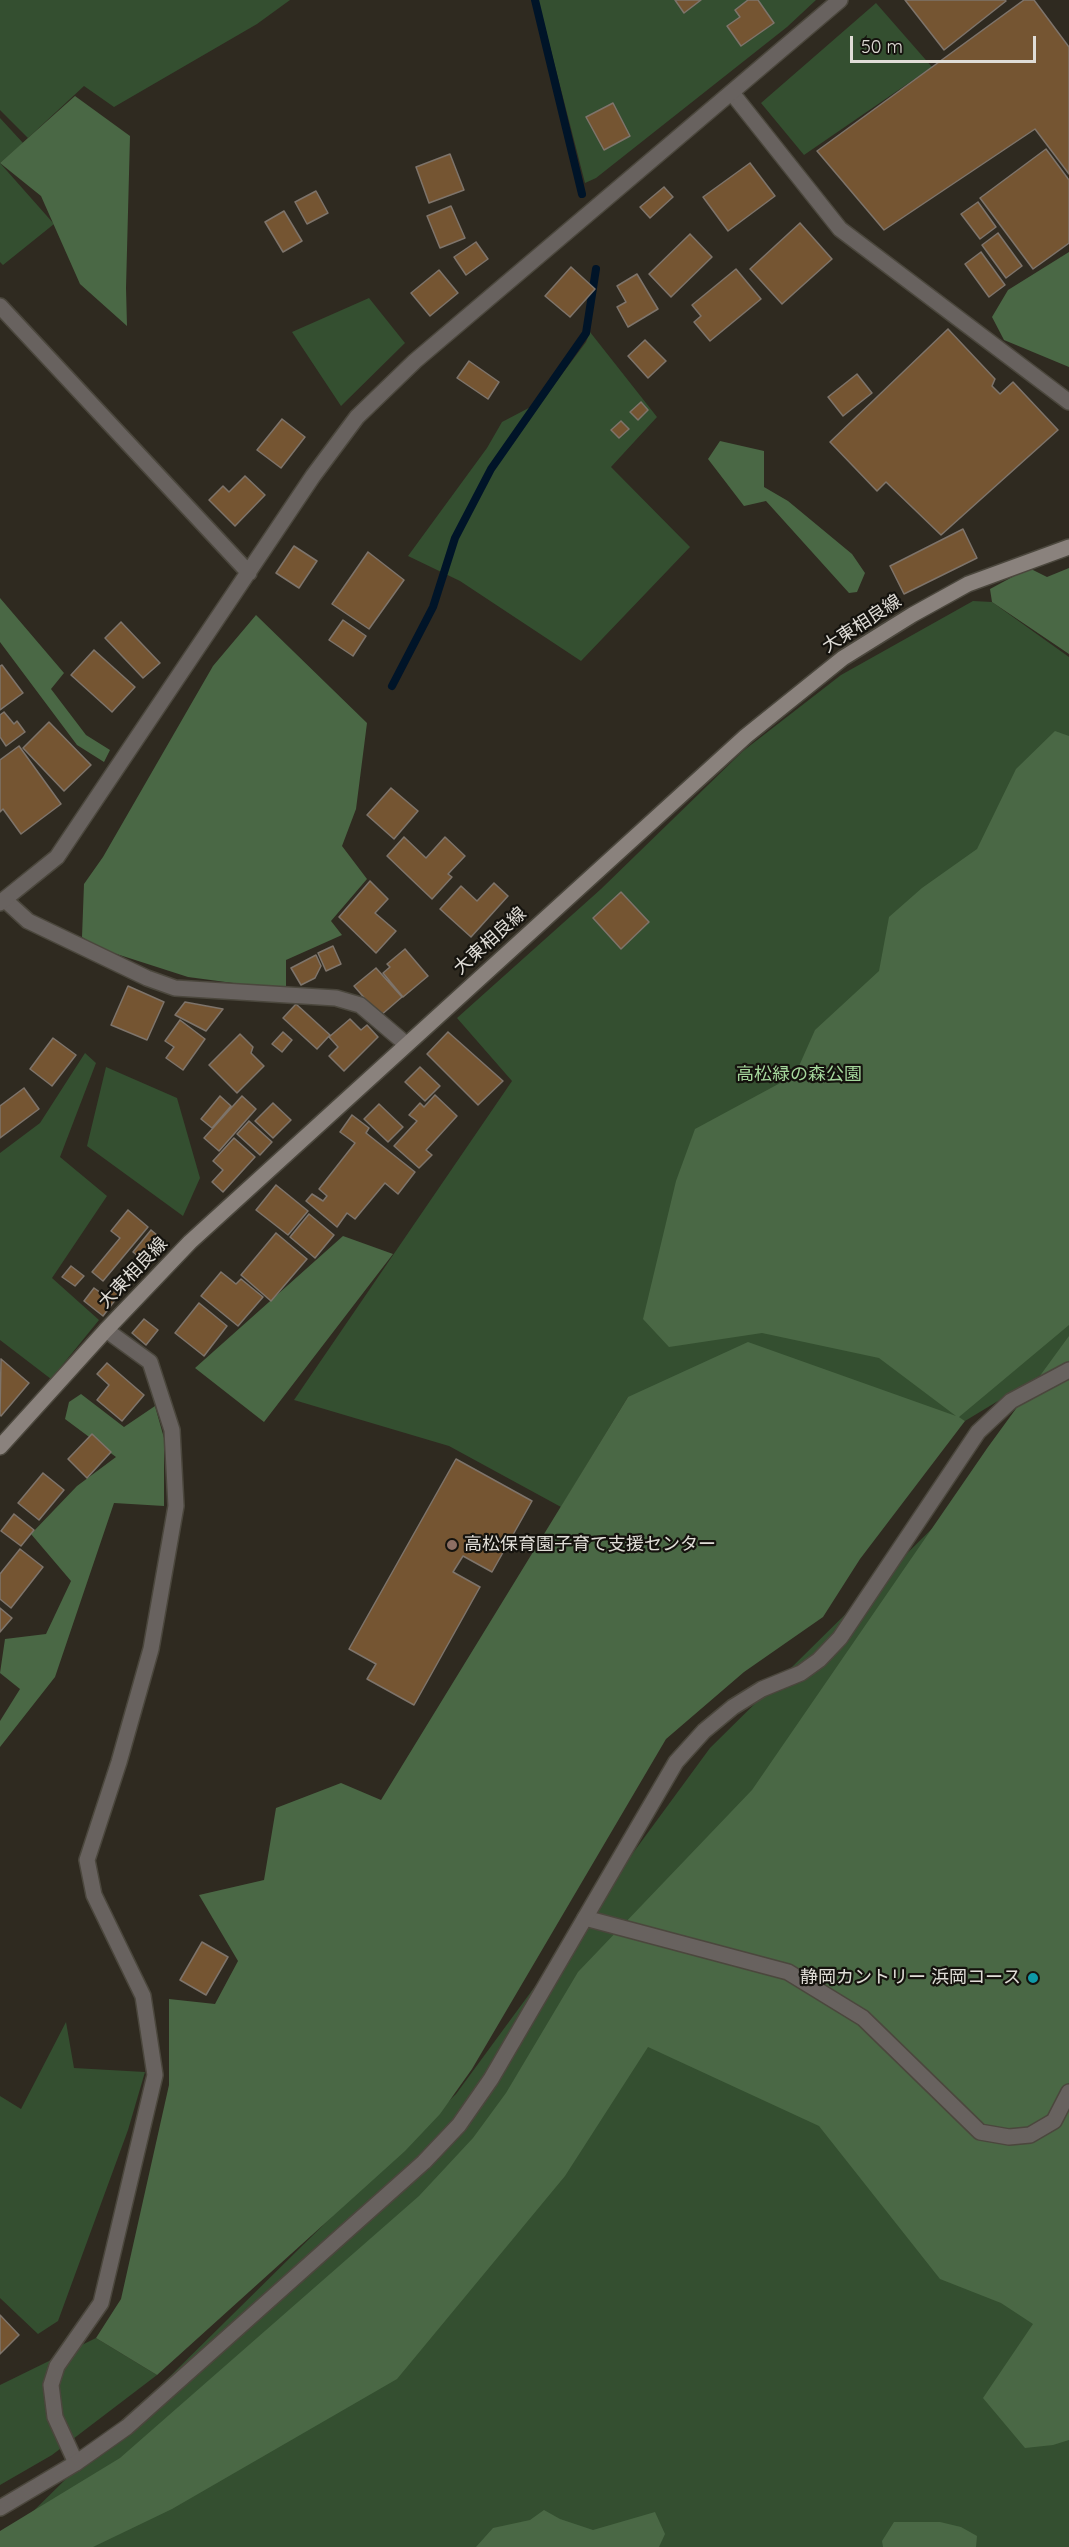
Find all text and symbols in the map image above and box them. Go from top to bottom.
scale bar [853,24,1039,62]
text: 50 m [861,35,903,58]
street label: 大東相良線 [818,590,906,658]
street label: 大東相良線 [449,903,531,979]
park label: 高松緑の森公園 [736,1064,862,1086]
street label: 大東相良線 [94,1233,172,1313]
place label: 高松保育園子育て支援センター [464,1534,716,1556]
marker: 高松保育園子育て支援センター [445,1538,459,1552]
place label: 静岡カントリー 浜岡コース [800,1967,1021,1989]
marker: 静岡カントリー 浜岡コース [1026,1971,1040,1985]

